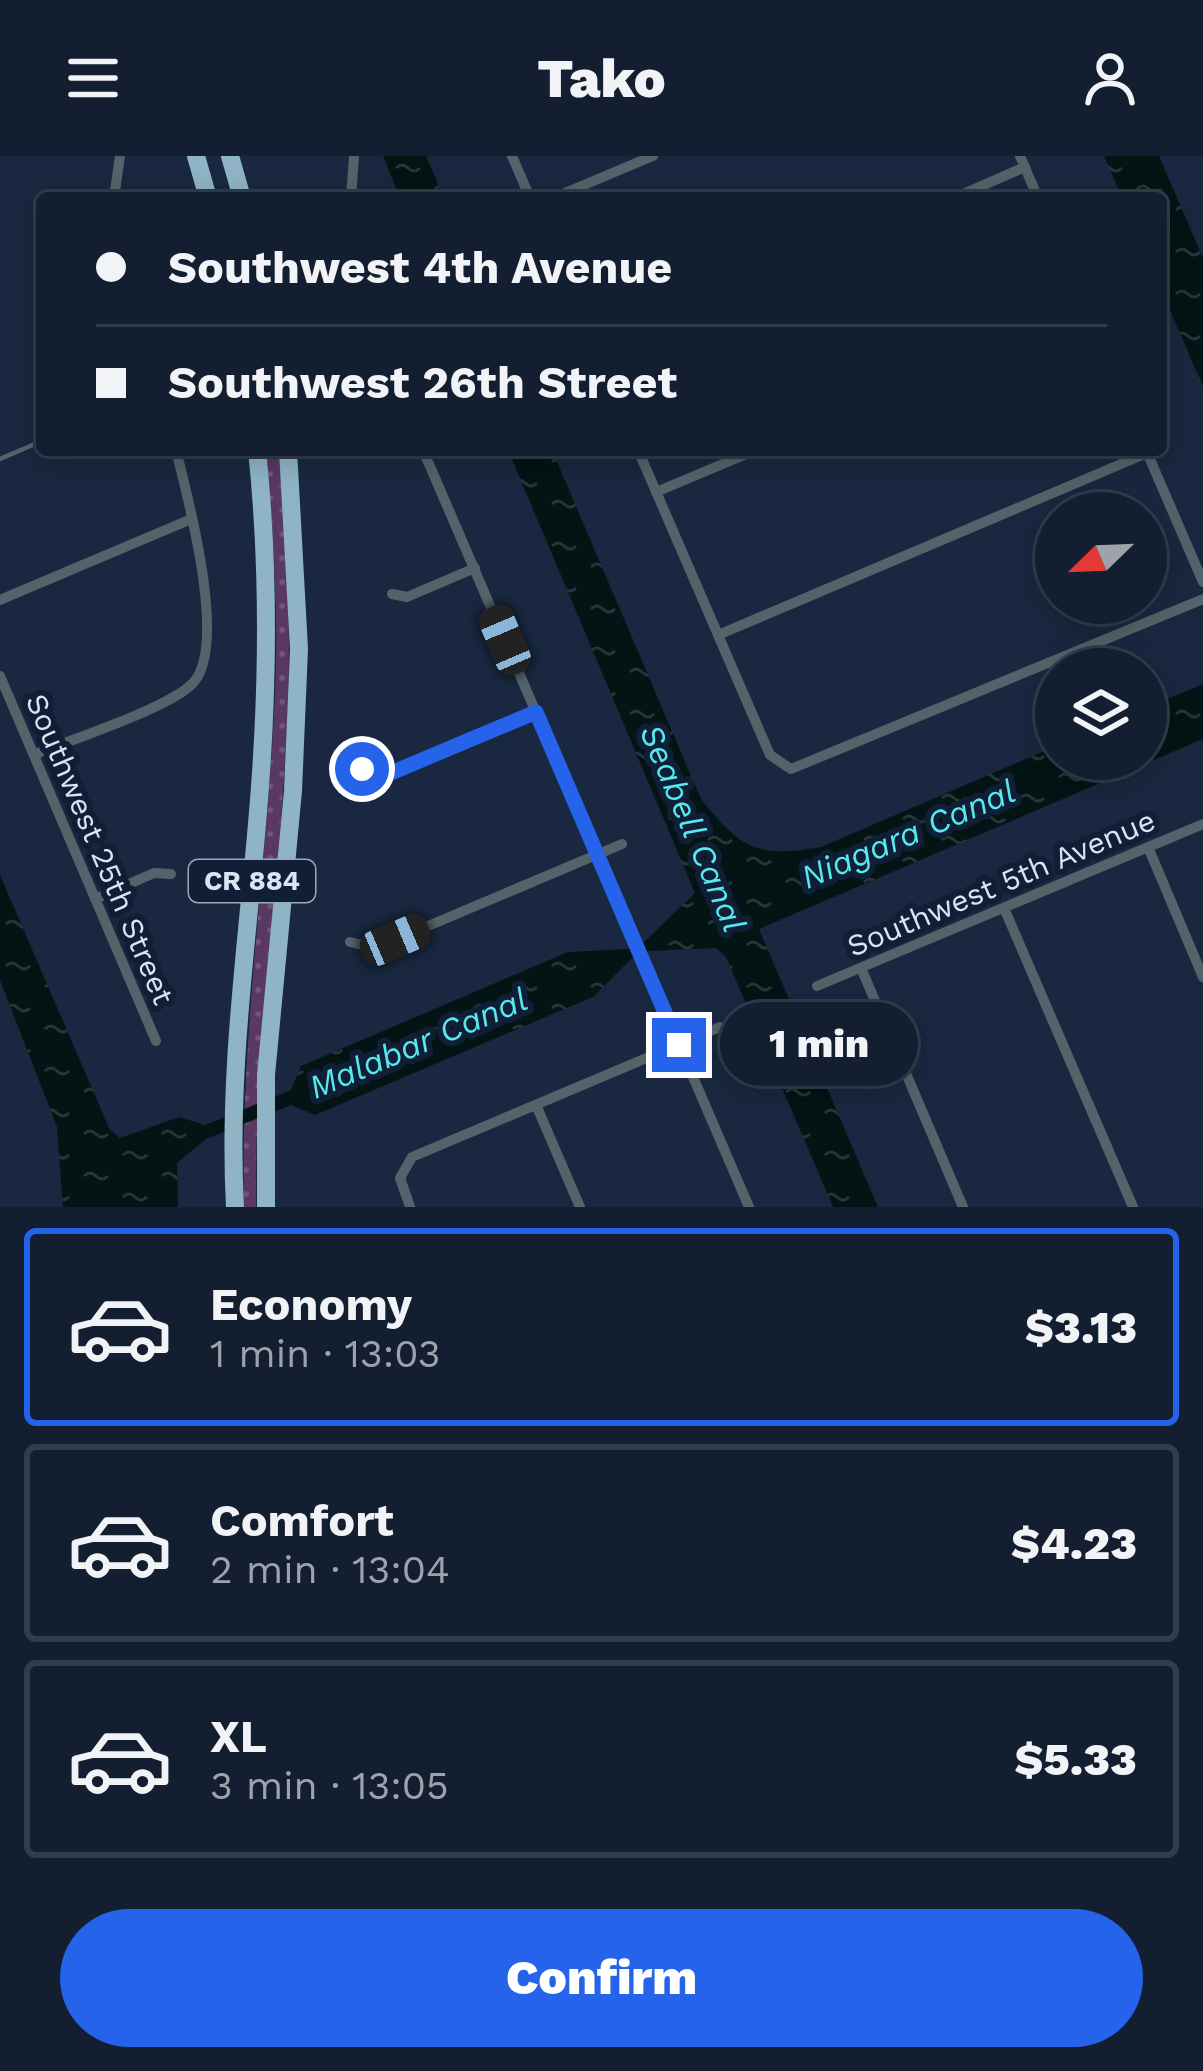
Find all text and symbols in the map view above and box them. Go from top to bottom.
icon: menu [60,45,126,111]
icon: person [1077,45,1143,111]
text: Tako [537,47,666,110]
text: Southwest 4th Avenue [168,241,672,294]
text: Southwest 26th Street [168,356,677,409]
north arrow [1035,492,1167,624]
map controls [1035,492,1167,780]
car [474,600,536,680]
button: layers [1035,648,1167,780]
street label: Southwest 25th Street [19,689,181,1010]
water label: Seabell Canal [632,718,754,938]
route start [335,742,389,796]
water label: Niagara Canal [795,771,1021,897]
street label: Southwest 5th Avenue [842,802,1160,964]
road number: CR 884 [189,860,315,902]
car [355,909,435,971]
water label: Malabar Canal [303,979,533,1107]
callout: 1 min [721,1003,919,1087]
route end [652,1018,706,1072]
text: 1 min [769,1021,869,1066]
icon: car [66,1273,174,1381]
text: Economy [210,1278,412,1331]
text: $3.13 [1025,1301,1137,1354]
text: 1 min · 13:03 [210,1331,441,1376]
icon: car [66,1489,174,1597]
text: Comfort [210,1494,394,1547]
text: $4.23 [1011,1517,1137,1570]
text: 2 min · 13:04 [210,1547,450,1592]
icon: car [66,1705,174,1813]
text: XL [210,1710,267,1763]
text: $5.33 [1014,1733,1137,1786]
text: 3 min · 13:05 [210,1763,449,1808]
button: Confirm [60,1909,1143,2047]

